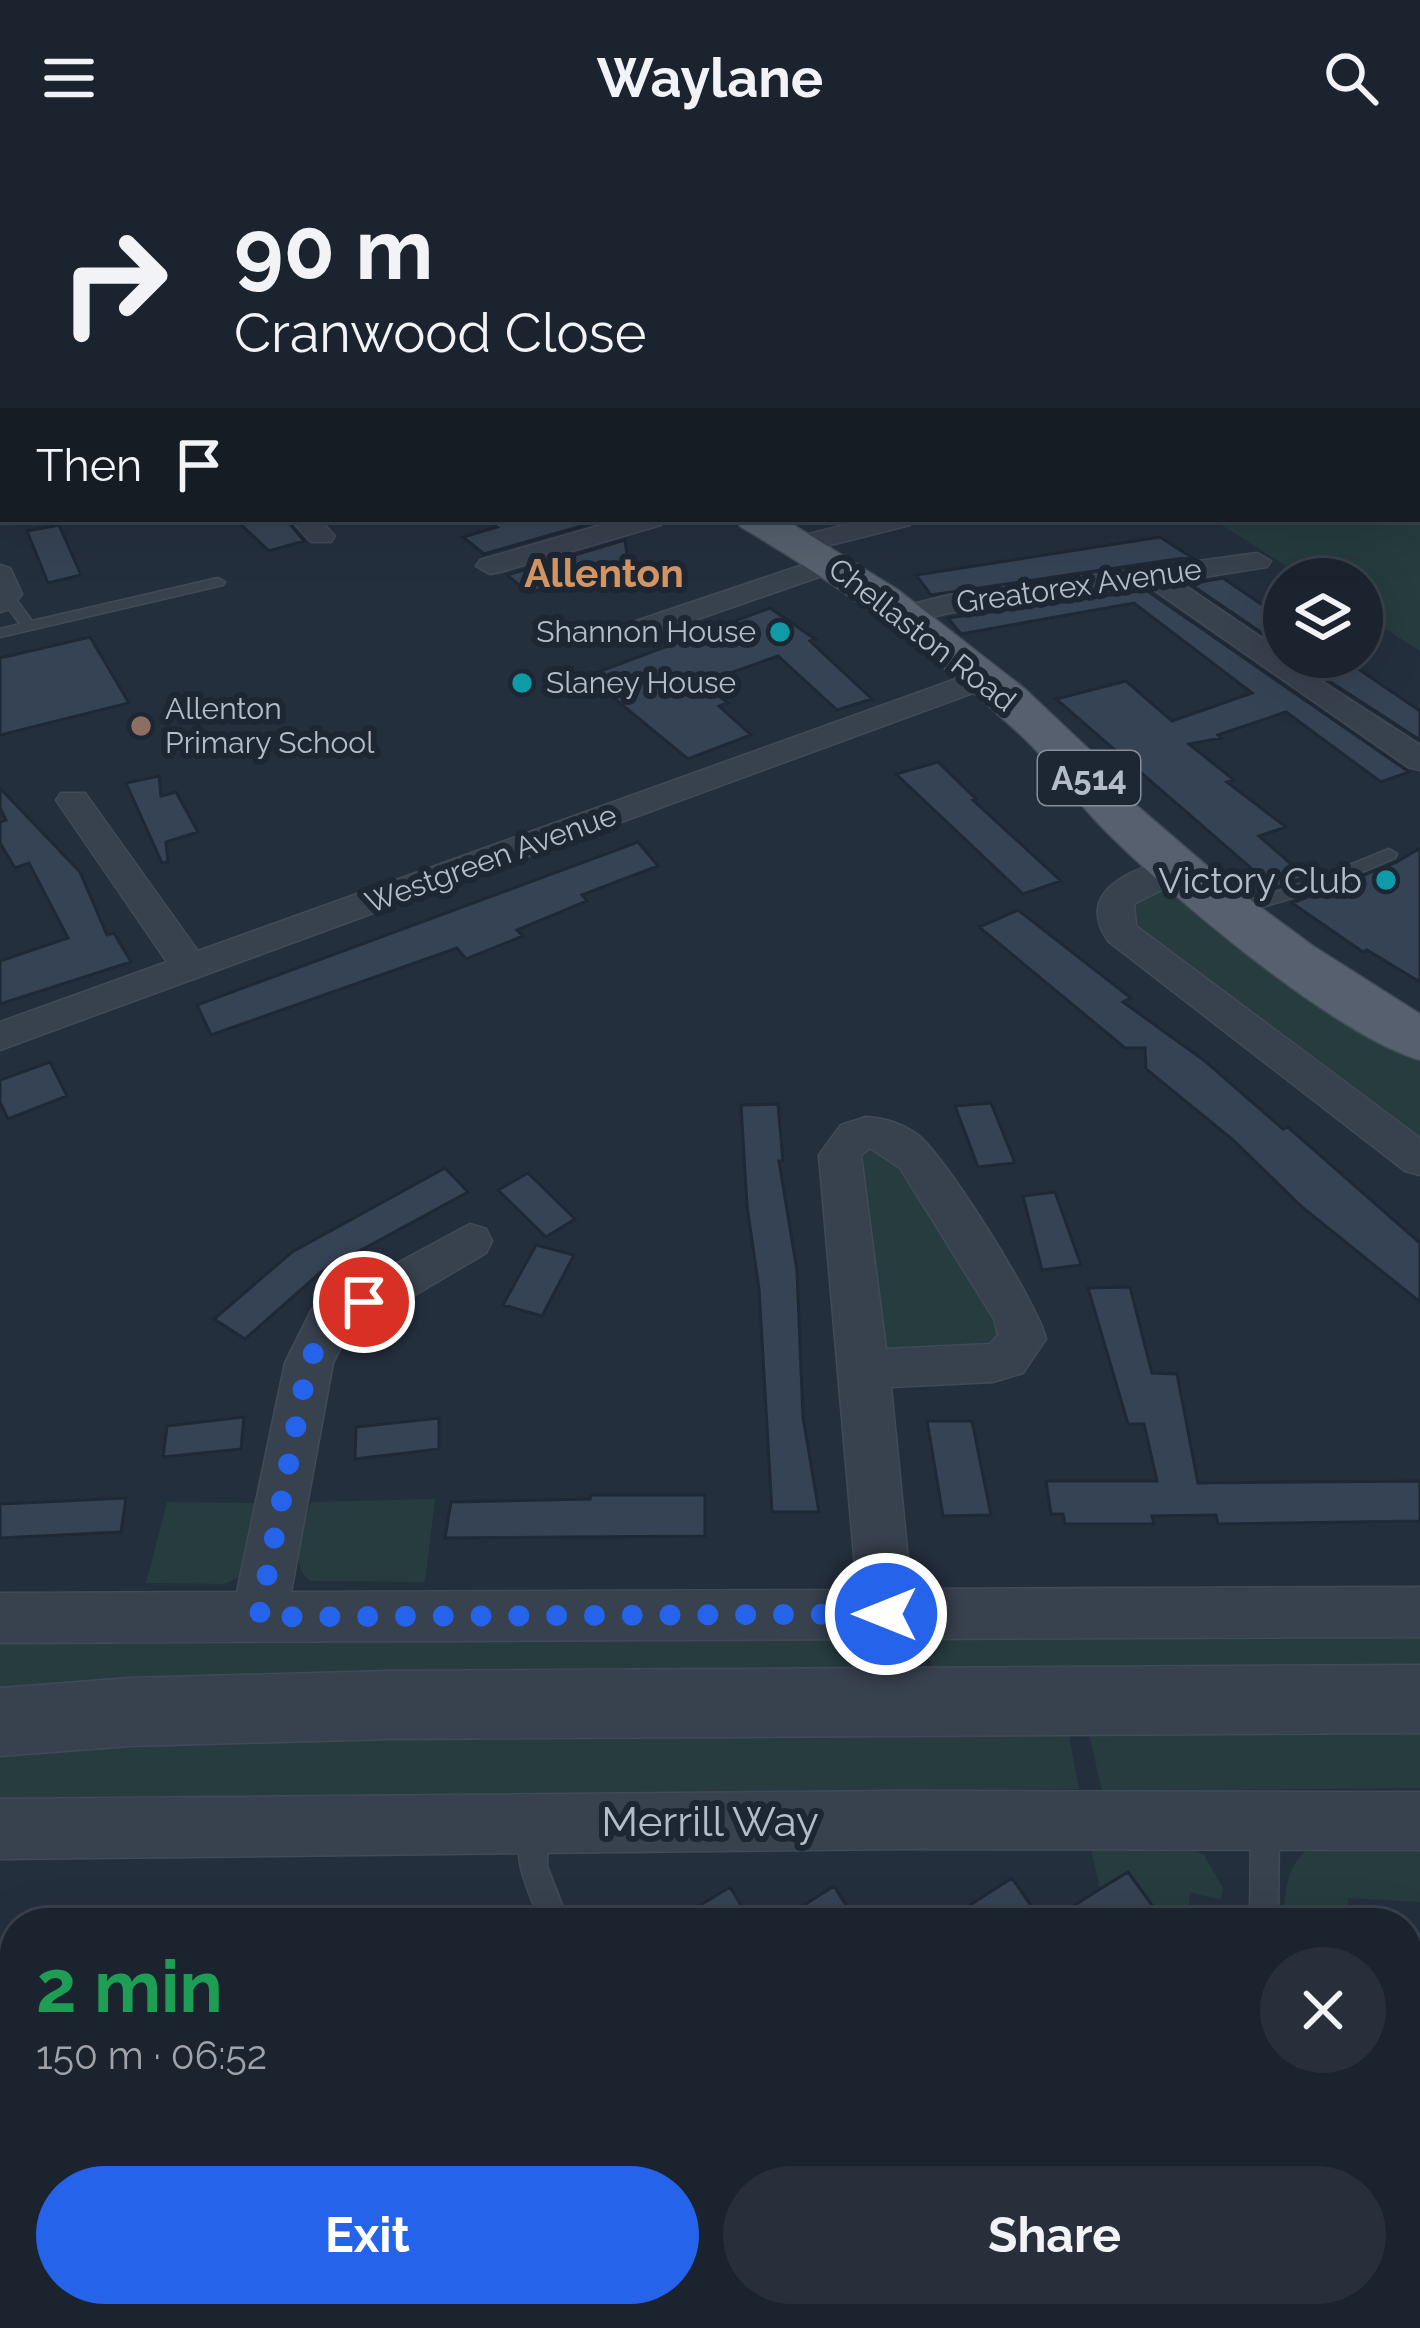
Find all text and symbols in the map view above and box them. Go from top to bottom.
icon: menu [36,45,102,111]
icon: search [1318,45,1384,111]
text: Waylane [597,46,823,110]
text: 90 m [234,200,433,299]
icon: right [36,204,192,360]
text: Cranwood Close [234,301,646,365]
icon: arrive [166,432,232,498]
text: Then [36,439,142,492]
district label: Allenton [524,550,684,596]
street label: Chellaston Road [822,551,1023,718]
street label: Greatorex Avenue [954,551,1204,620]
map controls [1263,558,1383,678]
button: layers [1263,558,1383,678]
place label: Shannon House [536,614,756,649]
marker: Shannon House [767,619,793,645]
place label: Slaney House [546,665,736,700]
marker: Slaney House [509,670,535,696]
place label: Allenton Primary School [165,691,375,760]
marker: Allenton Primary School [128,713,154,739]
road number: A514 [1038,751,1140,805]
street label: Westgreen Avenue [361,797,621,920]
place label: Victory Club [1158,859,1362,901]
marker: Victory Club [1373,867,1399,893]
pin [313,1251,415,1353]
icon: arrive [331,1269,397,1335]
position arrow [823,1551,949,1677]
street label: Merrill Way [601,1797,819,1846]
text: 2 min [36,1944,223,2029]
button: close [1260,1947,1386,2073]
text: 150 m · 06:52 [36,2032,267,2078]
button: Exit [36,2166,699,2304]
button: Share [723,2166,1386,2304]

